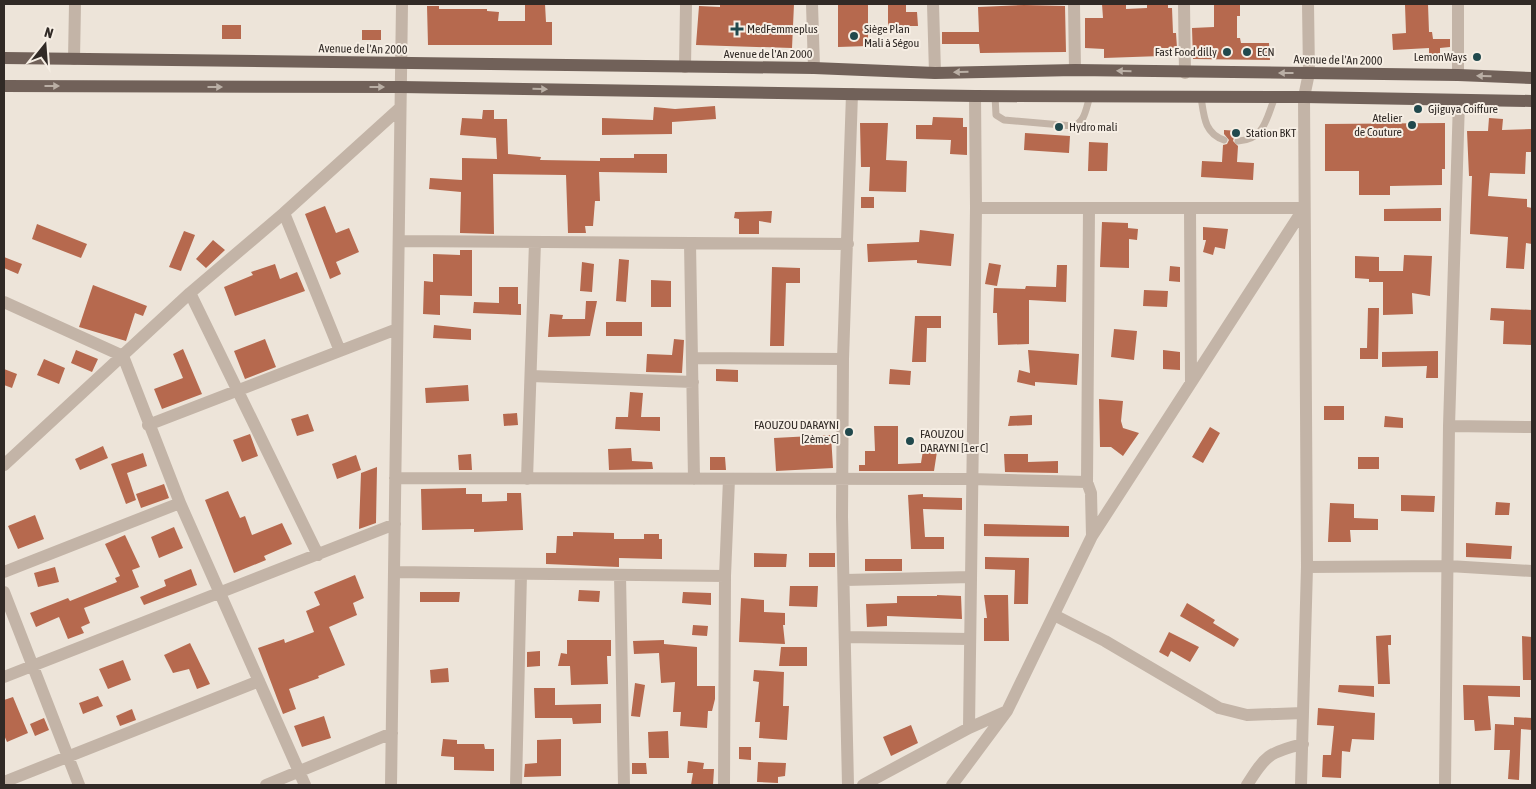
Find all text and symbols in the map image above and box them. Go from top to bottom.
north arrow [20,20,70,70]
place label: MedFemmeplus [747,22,818,36]
place label: Siège Plan Mali à Ségou [864,22,919,50]
marker: MedFemmeplus [731,23,743,35]
text: N [43,24,55,41]
marker: Siège Plan Mali à Ségou [848,30,860,42]
street label: Avenue de l'An 2000 [319,41,408,57]
place label: Fast Food dilly [1155,45,1217,59]
place label: ECN [1257,45,1275,59]
marker: Fast Food dilly [1221,46,1233,58]
marker: ECN [1241,46,1253,58]
street label: Avenue de l'An 2000 [724,47,813,61]
place label: LemonWays [1414,50,1467,64]
marker: LemonWays [1471,51,1483,63]
street label: Avenue de l'An 2000 [1294,52,1383,68]
one-way arrow [1115,67,1131,75]
one-way arrow [953,68,969,76]
one-way arrow [1278,69,1294,77]
one-way arrow [1475,71,1491,79]
one-way arrow [45,82,61,90]
one-way arrow [207,83,223,91]
one-way arrow [370,83,386,91]
one-way arrow [532,86,548,94]
place label: Gjiguya Coiffure [1428,102,1498,116]
marker: Gjiguya Coiffure [1412,103,1424,115]
place label: Atelier de Couture [1354,111,1402,139]
marker: Atelier de Couture [1406,119,1418,131]
place label: Hydro mali [1069,120,1117,134]
marker: Hydro mali [1053,121,1065,133]
place label: Station BKT [1246,126,1297,140]
marker: Station BKT [1230,127,1242,139]
place label: FAOUZOU DARAYNI [2ème C] [754,418,839,446]
marker: FAOUZOU DARAYNI [2ème C] [843,426,855,438]
place label: FAOUZOU DARAYNI [1er C] [920,427,988,455]
marker: FAOUZOU DARAYNI [1er C] [904,435,916,447]

